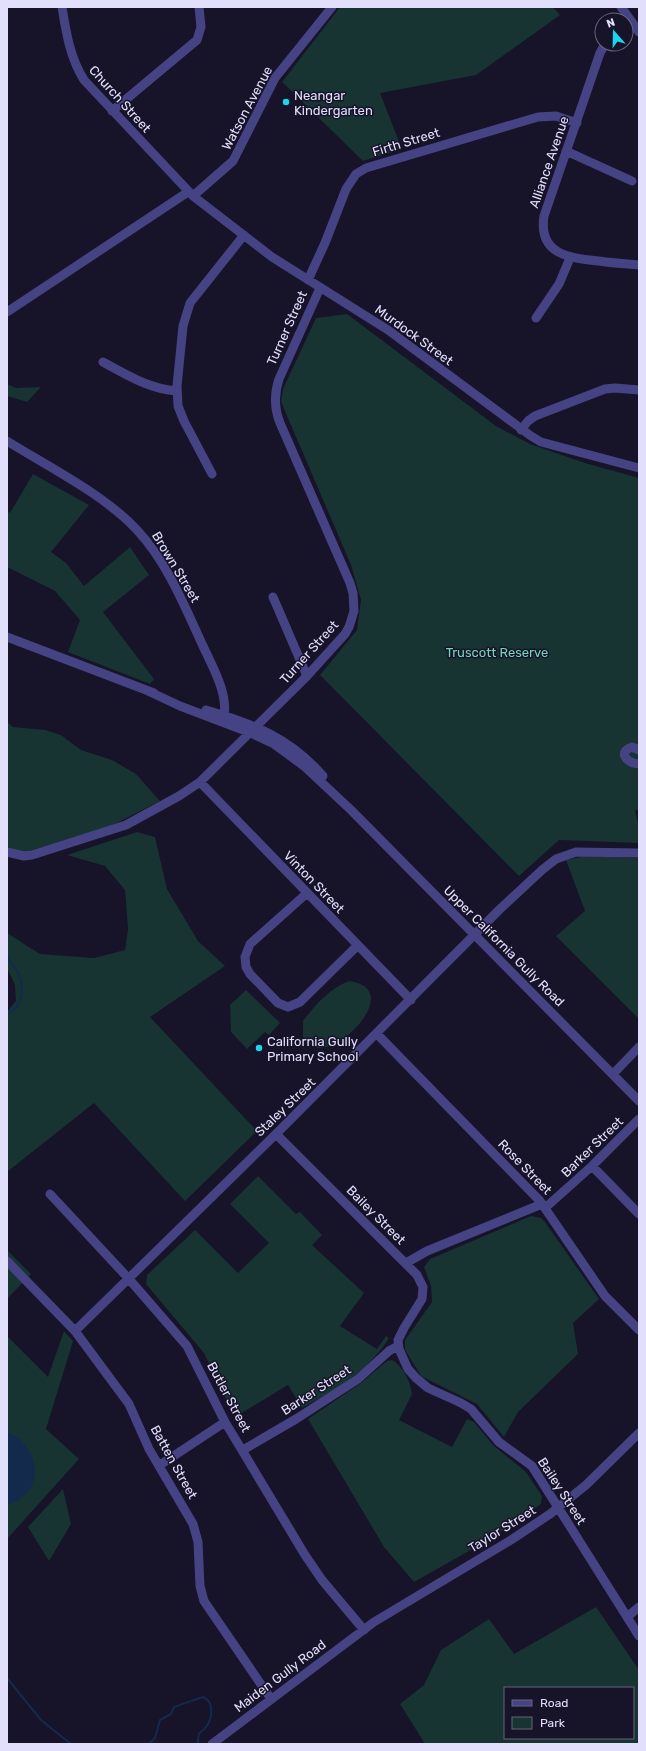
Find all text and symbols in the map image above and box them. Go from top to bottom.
north arrow [594,12,634,52]
text: N [605,16,617,31]
street label: Church Street [86,62,154,136]
street label: Watson Avenue [219,64,275,152]
place label: Neangar Kindergarten [294,88,373,119]
marker: Neangar Kindergarten [281,97,291,107]
street label: Alliance Avenue [526,114,572,210]
street label: Firth Street [371,125,441,159]
street label: Turner Street [264,288,310,368]
street label: Murdock Street [372,302,456,368]
street label: Brown Street [149,529,203,605]
street label: Turner Street [277,617,341,687]
park label: Truscott Reserve [446,645,548,660]
street label: Vinton Street [281,848,347,916]
street label: Upper California Gully Road [441,883,567,1009]
place label: California Gully Primary School [267,1034,358,1064]
marker: California Gully Primary School [254,1043,264,1053]
street label: Staley Street [252,1074,318,1140]
street label: Barker Street [558,1114,626,1180]
street label: Rose Street [495,1136,555,1198]
street label: Bailey Street [344,1183,408,1247]
street label: Butler Street [204,1359,254,1435]
street label: Barker Street [278,1362,354,1418]
street label: Batten Street [148,1423,200,1501]
street label: Bailey Street [535,1455,589,1527]
street label: Taylor Street [466,1502,538,1556]
street label: Maiden Gully Road [231,1637,329,1715]
legend [504,1687,634,1739]
text: Road [540,1696,568,1710]
text: Park [540,1716,566,1730]

